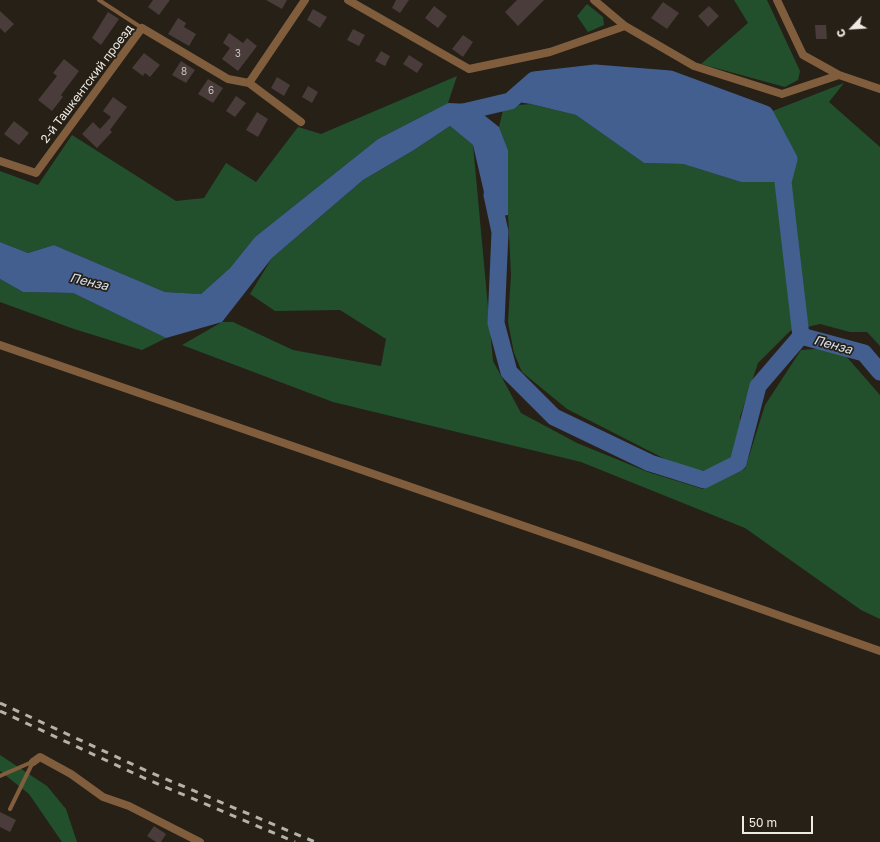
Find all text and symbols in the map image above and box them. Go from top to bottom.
north arrow [832,8,872,48]
street label: 2-й Ташкентский проезд [38,22,136,146]
text: С [833,27,848,40]
house number: 3 [235,48,241,60]
house number: 8 [181,66,187,78]
house number: 6 [208,85,214,97]
water label: Пенза [68,270,110,294]
water label: Пенза [812,332,854,358]
scale bar [744,808,815,834]
text: 50 m [749,815,777,830]

